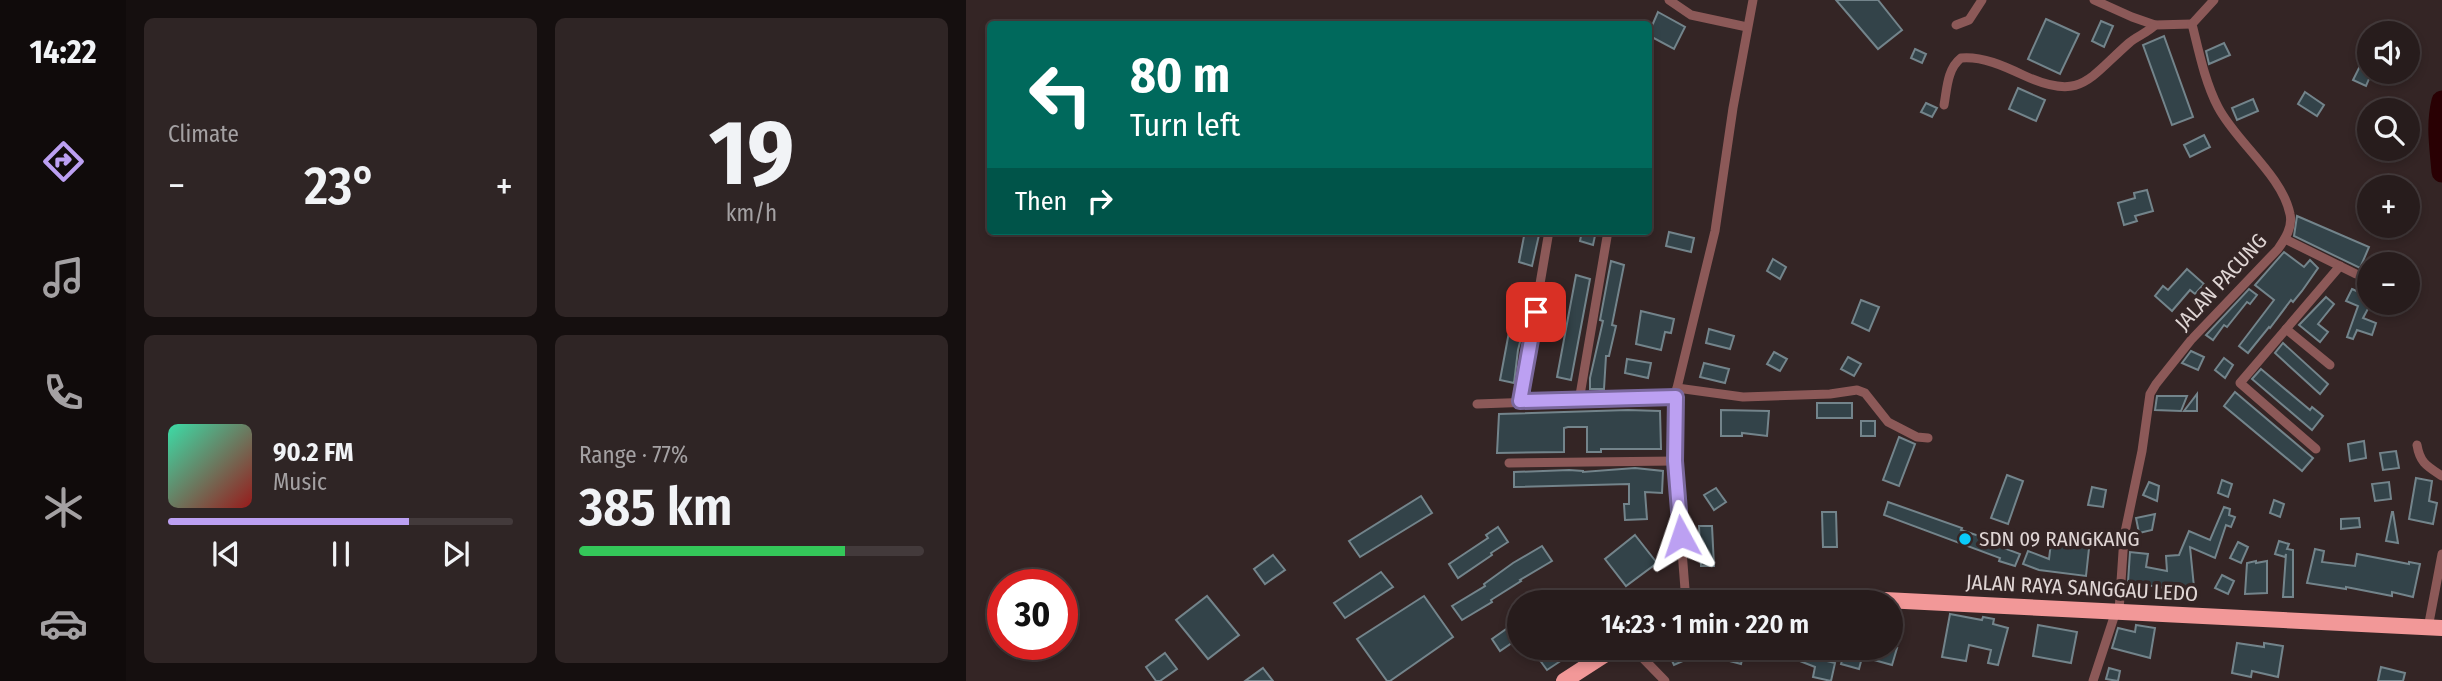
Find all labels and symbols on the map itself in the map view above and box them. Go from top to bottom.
street label: JALAN PACUNG [2170,228,2272,336]
pin [1506,282,1566,342]
position arrow [1644,499,1718,573]
place label: SDN 09 RANGKANG [1979,526,2139,552]
marker: SDN 09 RANGKANG [1957,531,1973,547]
speed limit sign: 30 [987,569,1078,660]
street label: JALAN RAYA SANGGAU LEDO [1965,569,2199,607]

